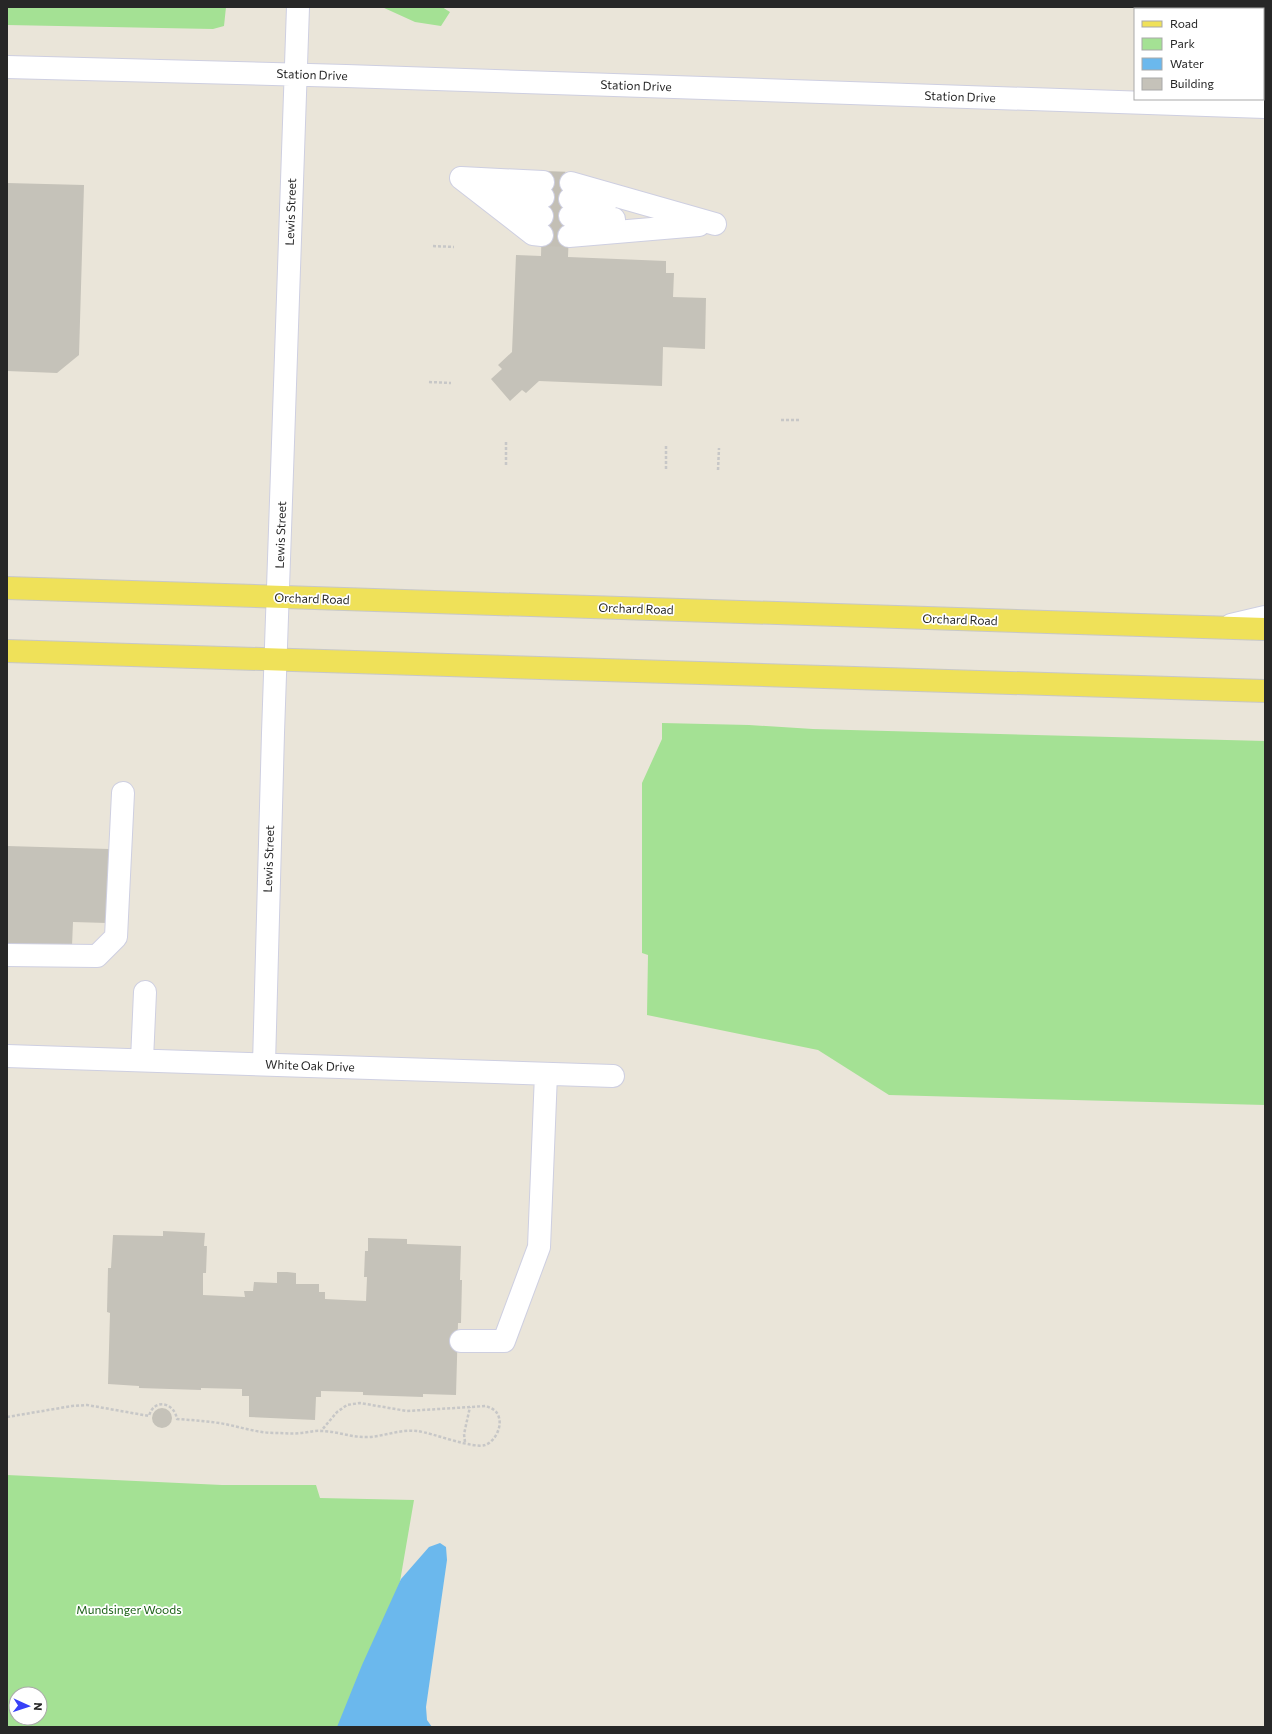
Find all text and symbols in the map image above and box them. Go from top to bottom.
legend [1134,8,1264,100]
text: Road [1170,16,1198,30]
text: Park [1170,36,1196,50]
text: Water [1170,56,1204,70]
street label: Station Drive [276,66,348,82]
text: Building [1170,76,1214,90]
street label: Station Drive [600,77,672,93]
street label: Station Drive [924,88,996,104]
street label: Lewis Street [282,178,298,246]
street label: Lewis Street [272,501,288,569]
street label: Orchard Road [274,590,350,606]
street label: Orchard Road [598,600,674,616]
street label: Orchard Road [922,611,998,627]
street label: Lewis Street [260,825,276,893]
street label: White Oak Drive [265,1056,355,1074]
park label: Mundsinger Woods [76,1602,182,1616]
north arrow [8,1686,48,1726]
text: N [32,1702,45,1711]

